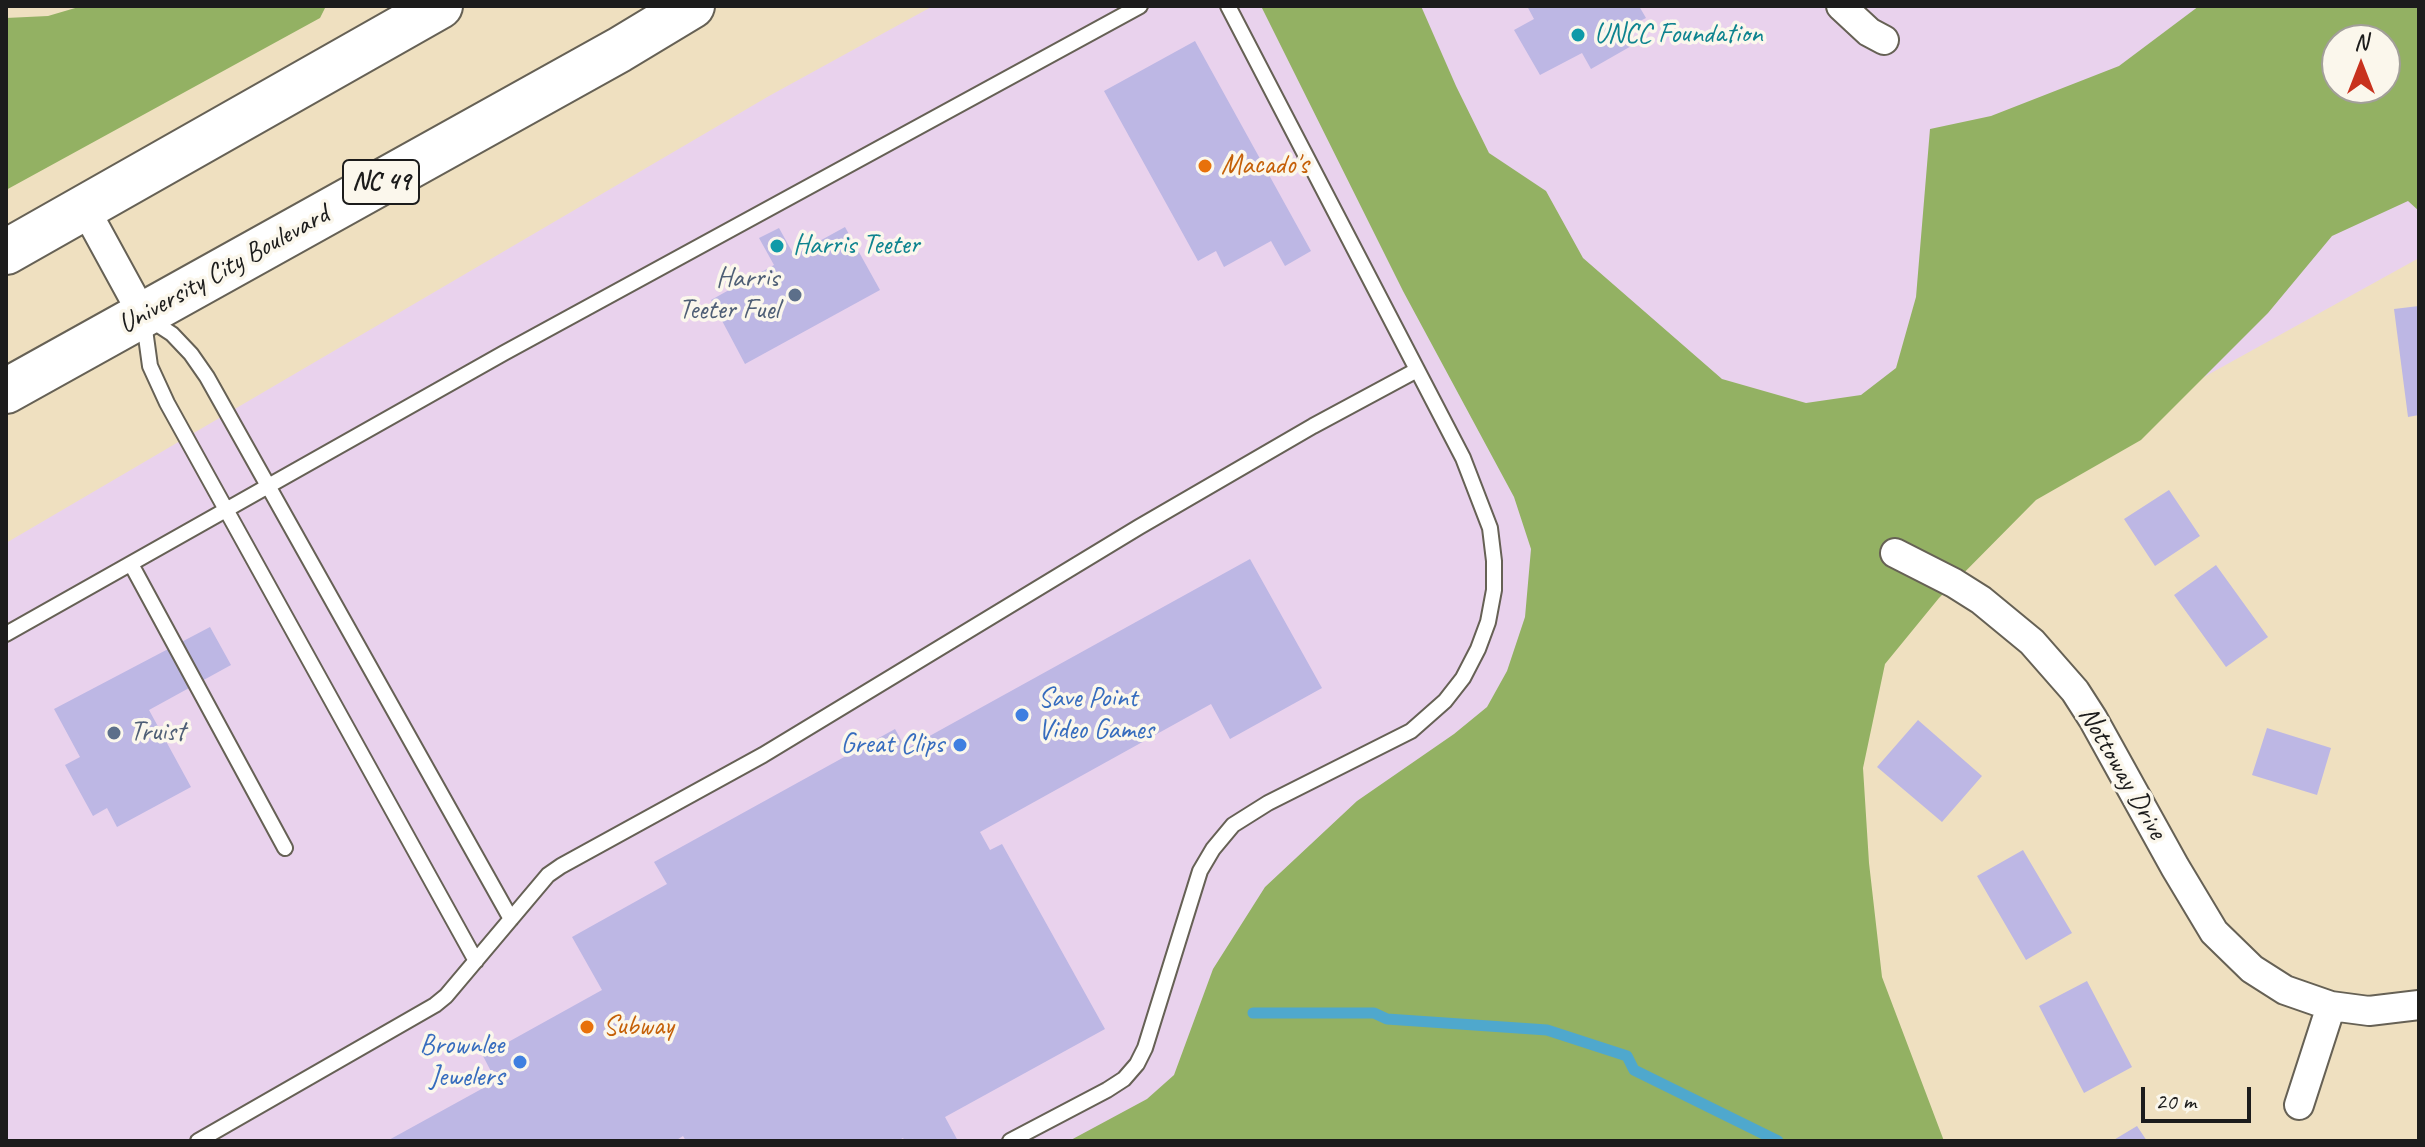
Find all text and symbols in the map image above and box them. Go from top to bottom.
place label: UNCC Foundation [1594,18,1763,52]
north arrow [2321,24,2401,104]
marker: UNCC Foundation [1569,26,1587,44]
text: N [2354,28,2368,56]
place label: Macado's [1221,149,1308,183]
marker: Macado's [1196,157,1214,175]
road number: NC 49 [343,160,419,204]
street label: University City Boulevard [113,198,335,342]
place label: Harris Teeter [793,229,920,263]
marker: Harris Teeter [768,237,786,255]
place label: Harris Teeter Fuel [679,262,779,328]
marker: Harris Teeter Fuel [786,286,804,304]
place label: Save Point Video Games [1038,682,1154,748]
street label: Nottoway Drive [2071,701,2173,845]
marker: Save Point Video Games [1013,706,1031,724]
place label: Truist [130,716,185,750]
marker: Truist [105,724,123,742]
place label: Great Clips [840,728,944,762]
marker: Great Clips [951,736,969,754]
place label: Subway [603,1010,674,1044]
marker: Subway [578,1018,596,1036]
place label: Brownlee Jewelers [419,1029,504,1095]
marker: Brownlee Jewelers [511,1053,529,1071]
scale bar [2145,1071,2255,1121]
text: 20 m [2155,1086,2196,1116]

